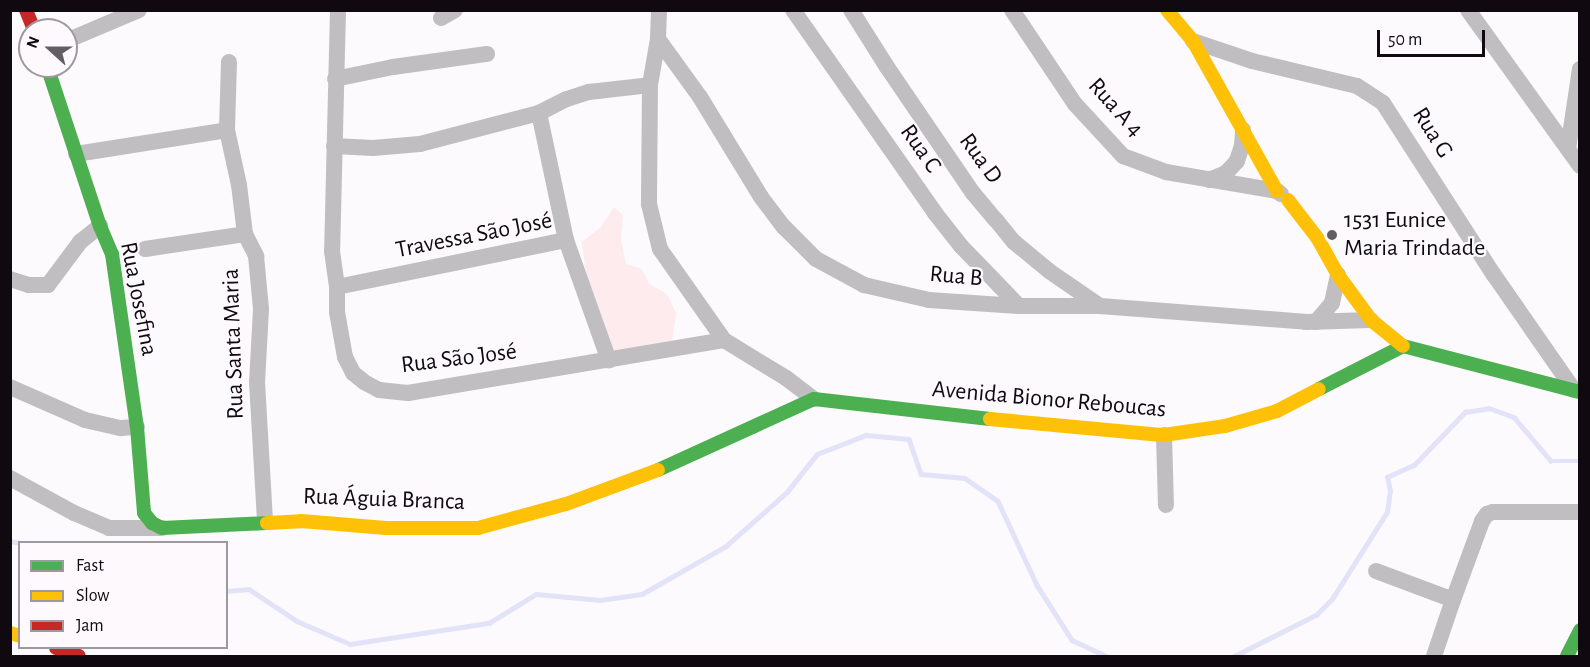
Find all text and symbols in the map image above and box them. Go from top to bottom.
north arrow [18,18,78,78]
scale bar [1380,18,1488,56]
text: 50 m [1388,31,1422,49]
text: N [24,34,43,50]
street label: Rua A 4 [1081,73,1149,143]
street label: Rua G [1405,102,1459,164]
street label: Rua C [893,119,947,179]
street label: Rua D [952,128,1008,190]
street label: Travessa São José [393,207,555,265]
place label: 1531 Eunice Maria Trindade [1344,207,1485,263]
marker: 1531 Eunice Maria Trindade [1325,228,1339,242]
street label: Rua Josefina [113,240,163,358]
street label: Rua B [928,260,984,294]
street label: Rua Santa Maria [217,268,251,420]
street label: Rua São José [399,338,519,380]
street label: Avenida Bionor Reboucas [931,375,1167,425]
street label: Rua Águia Branca [302,483,466,517]
legend [18,541,228,649]
text: Fast [76,557,104,575]
text: Slow [76,587,109,605]
text: Jam [76,617,104,635]

